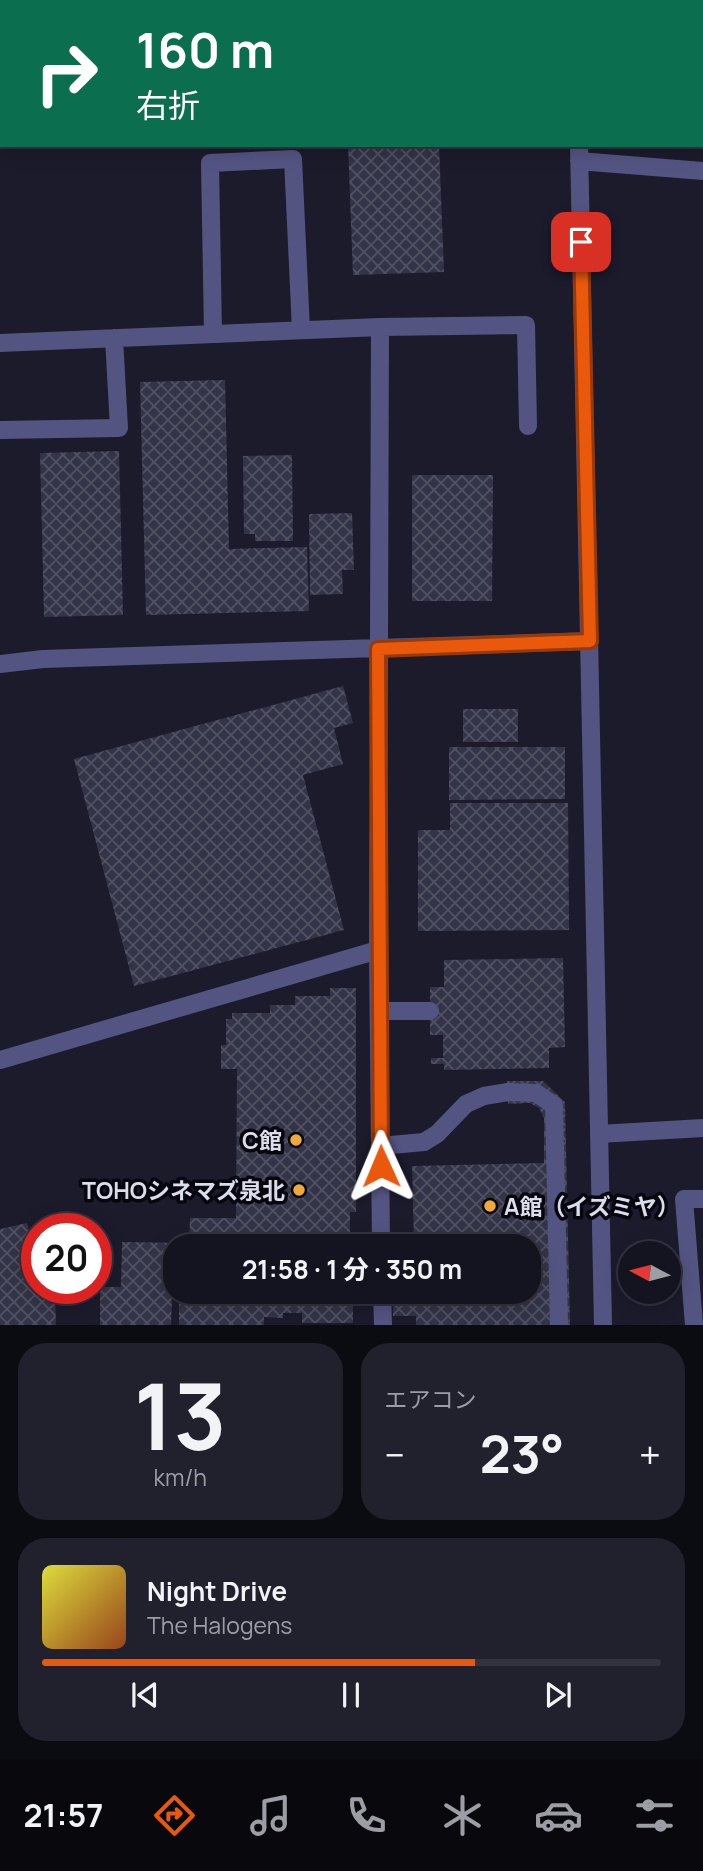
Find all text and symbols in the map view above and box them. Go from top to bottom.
text: 160 m [136,16,274,83]
icon: right [21,28,112,119]
text: 右折 [136,83,200,127]
pin [551,212,611,272]
icon: arrive [562,223,600,261]
place label: C館 [242,1124,282,1156]
position arrow [344,1129,418,1203]
marker: C館 [288,1132,304,1148]
place label: TOHOシネマズ泉北 [82,1174,285,1206]
marker: TOHOシネマズ泉北 [291,1182,307,1198]
place label: A館（イズミヤ） [504,1190,680,1222]
marker: A館（イズミヤ） [482,1198,498,1214]
speed limit sign: 20 [21,1213,112,1304]
north arrow [618,1241,681,1304]
map controls [618,1241,681,1304]
text: 21:58 · 1 分 · 350 m [242,1251,462,1287]
text: 13 [134,1353,227,1477]
text: エアコン [385,1383,477,1415]
text: 23° [480,1418,564,1489]
text: − [385,1428,405,1480]
text: + [639,1428,661,1480]
text: km/h [154,1461,207,1493]
text: Night Drive [147,1573,287,1609]
text: The Halogens [147,1609,292,1641]
icon: previous [126,1676,164,1714]
icon: pause [332,1676,370,1714]
icon: next [539,1676,577,1714]
icon: directions [150,1791,199,1840]
icon: music [246,1791,295,1840]
icon: phone [342,1791,391,1840]
icon: climate [438,1791,487,1840]
icon: car [534,1791,583,1840]
icon: filters [630,1791,679,1840]
text: 21:57 [24,1793,103,1837]

